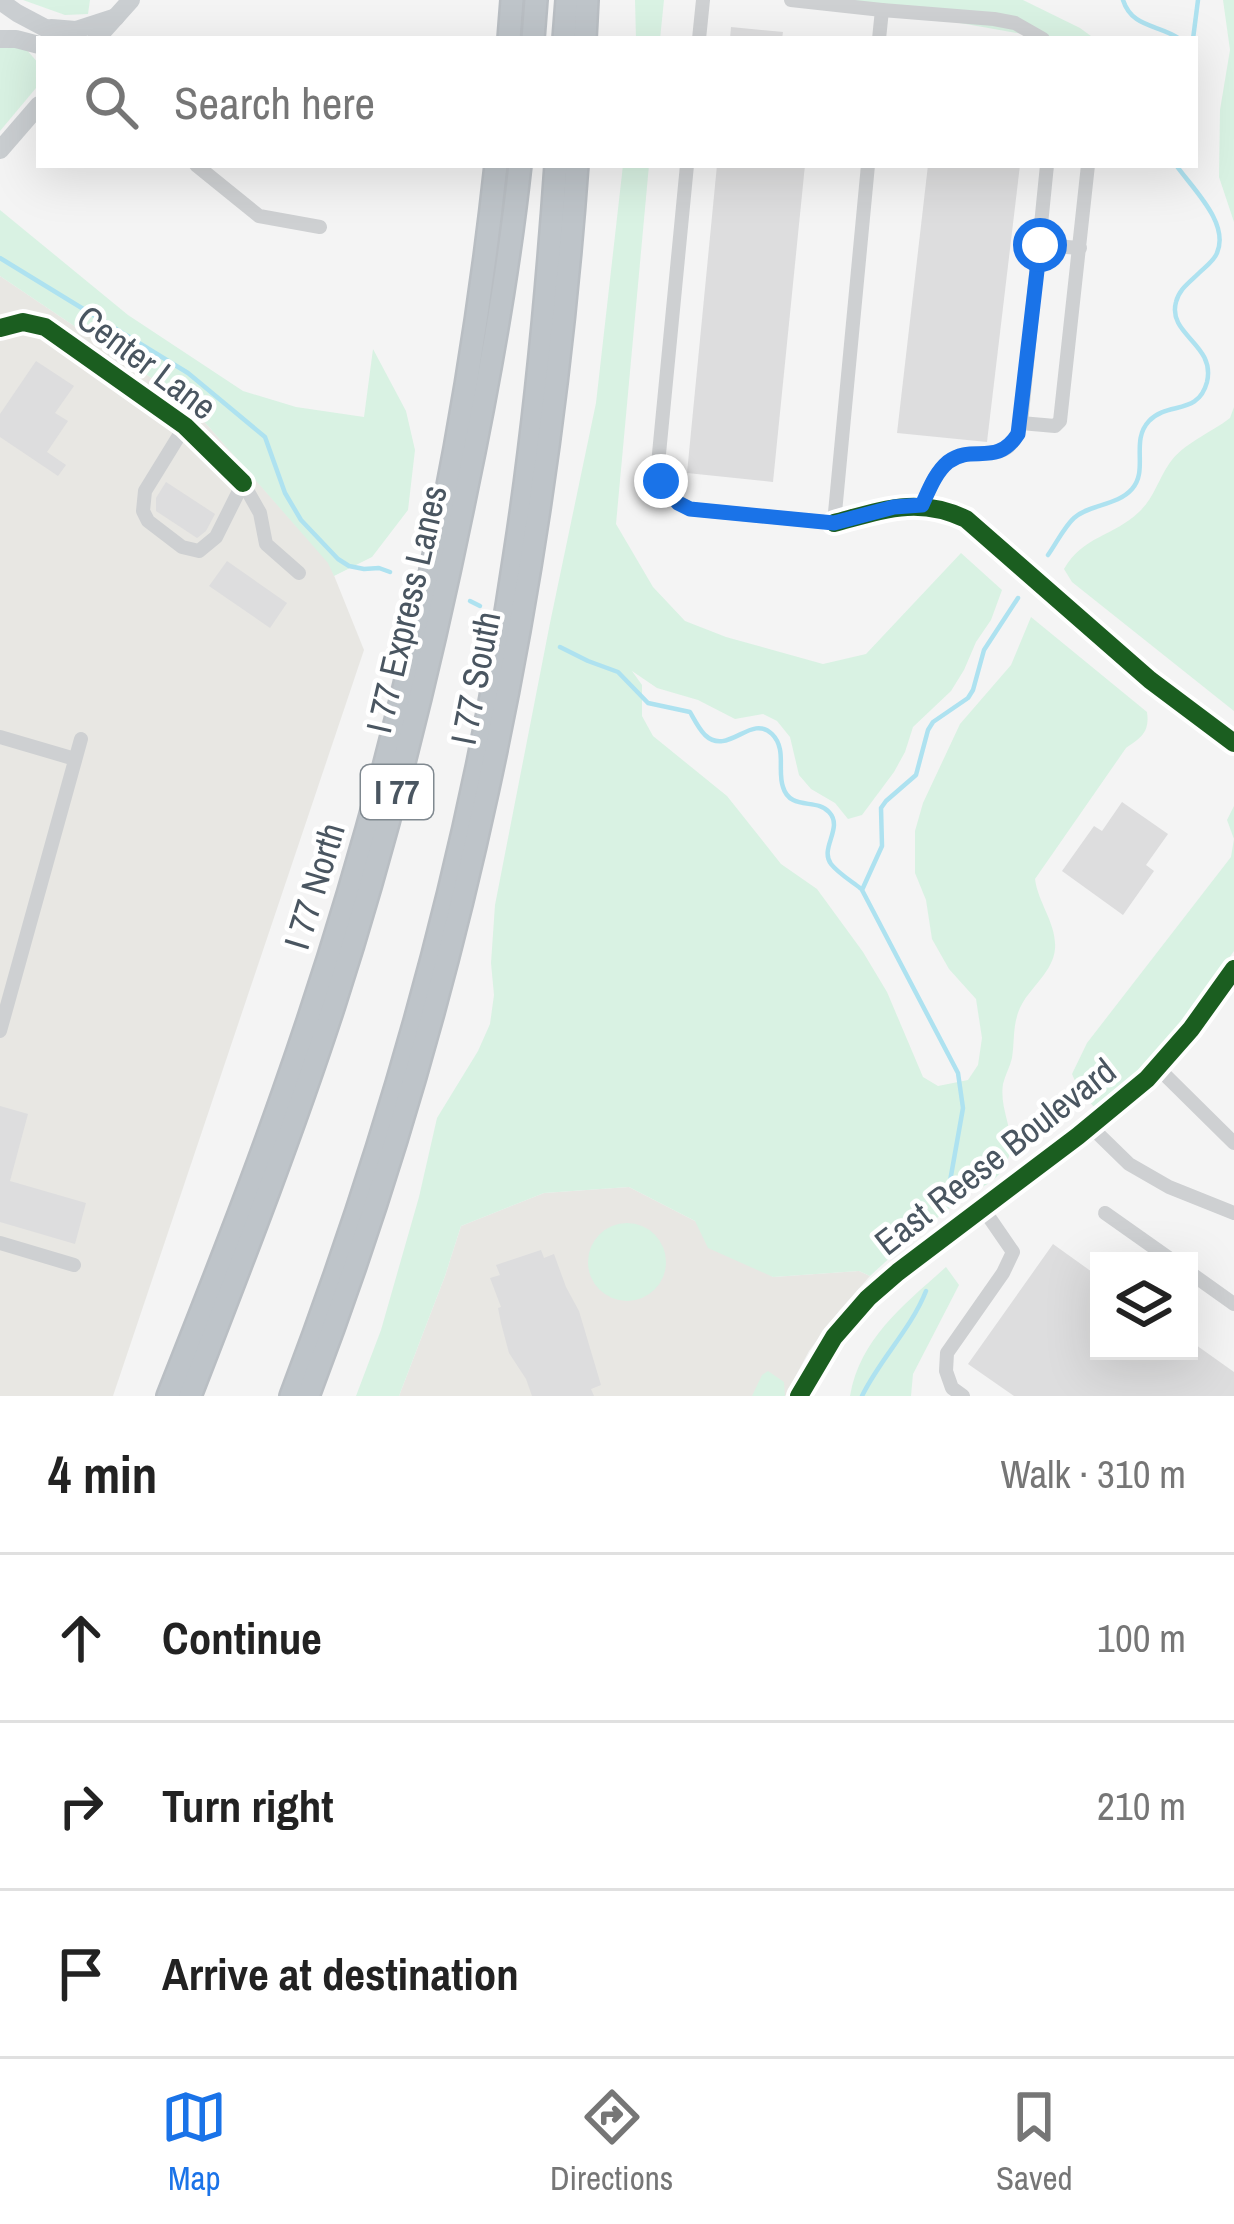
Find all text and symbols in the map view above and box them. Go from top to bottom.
search box [36,36,1198,168]
icon: search [78,69,144,135]
text: Search here [174,72,375,133]
route start [1013,218,1067,272]
street label: Center Lane [68,294,226,430]
route end [634,454,688,508]
street label: I 77 Express Lanes [354,480,458,738]
street label: I 77 South [439,607,511,749]
road number: I 77 [361,765,433,819]
street label: I 77 North [272,817,356,955]
street label: East Reese Boulevard [864,1047,1126,1265]
map controls [1090,1252,1198,1360]
button: layers [1090,1252,1198,1360]
text: 4 min [48,1440,157,1509]
text: Walk · 310 m [1001,1448,1186,1500]
icon: ahead [48,1605,114,1671]
text: Continue [162,1607,322,1668]
text: 100 m [1097,1612,1186,1664]
icon: right [48,1773,114,1839]
text: Turn right [162,1775,334,1836]
text: 210 m [1097,1780,1186,1832]
icon: arrive [48,1941,114,2007]
text: Arrive at destination [162,1943,519,2004]
tab: Map [161,2084,227,2200]
tab: Directions [550,2084,673,2200]
tab: Saved [996,2084,1073,2200]

